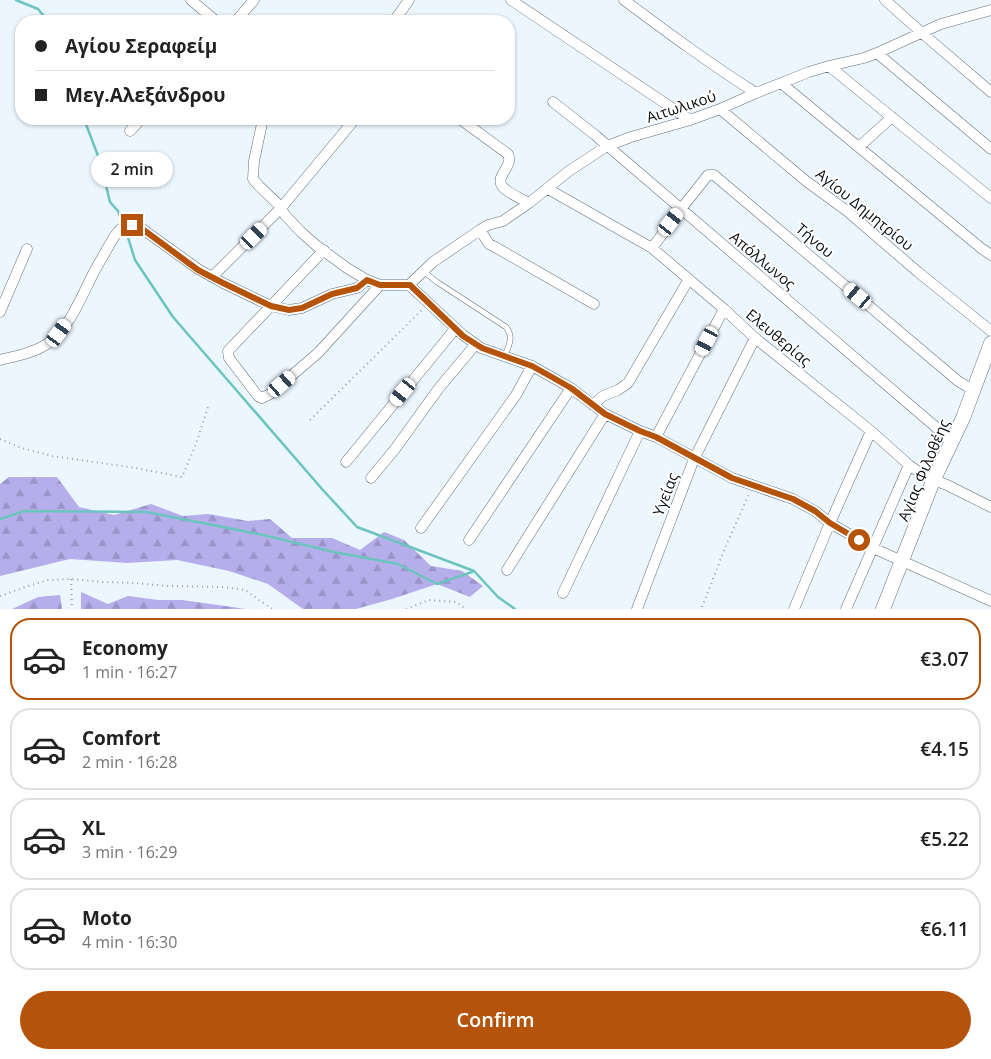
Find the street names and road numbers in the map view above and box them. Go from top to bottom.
street label: Αιτωλικού [643,85,719,127]
street label: Αγίου Δημητρίου [812,163,918,255]
street label: Τήνου [792,218,838,262]
street label: Απόλλωνος [726,227,800,293]
street label: Ελευθερίας [742,304,816,370]
street label: Αγίας Φιλοθέης [892,416,954,524]
street label: Υγείας [648,470,682,518]

